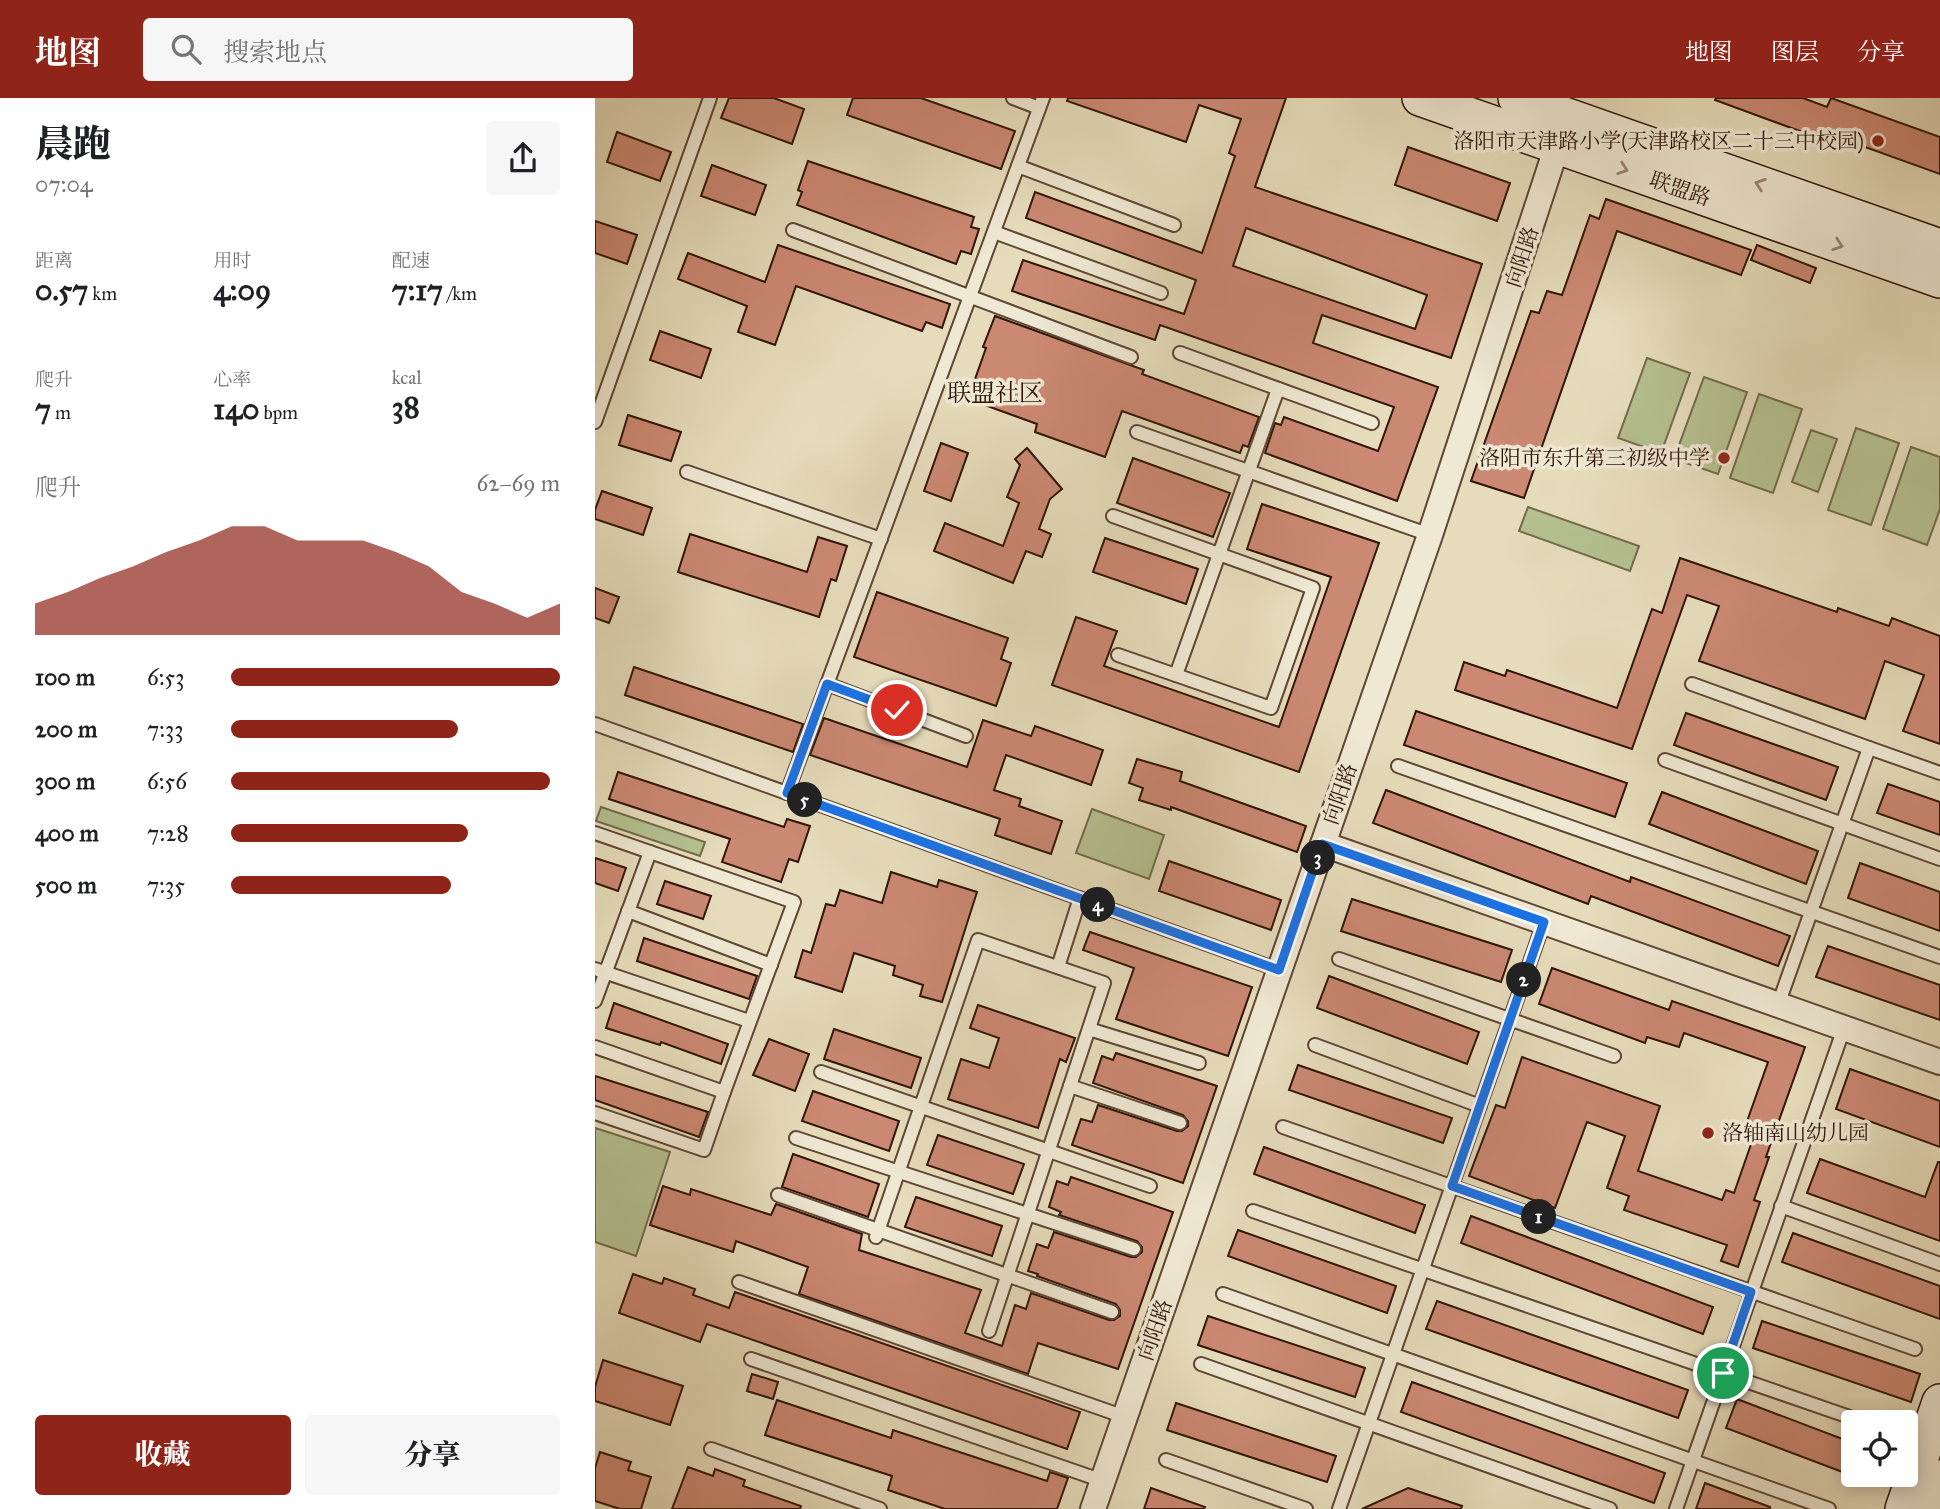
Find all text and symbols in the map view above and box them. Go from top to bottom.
search box [143,18,633,81]
icon: search [167,30,205,68]
text: 地图 [35,33,101,73]
text: 搜索地点 [223,36,327,68]
text: 地图 [1685,37,1733,67]
text: 图层 [1771,37,1819,67]
text: 分享 [1857,37,1905,67]
text: 晨跑 [35,121,111,167]
button: share [486,121,560,195]
place label: 洛阳市天津路小学(天津路校区二十三中校园) [1453,128,1864,154]
marker: 洛阳市天津路小学(天津路校区二十三中校园) [1870,133,1886,149]
one-way arrow [1617,161,1629,175]
street label: 联盟路 [1646,166,1714,212]
text: 07:04 [35,170,93,198]
one-way arrow [1755,178,1767,192]
street label: 向阳路 [1500,223,1544,291]
one-way arrow [1831,237,1843,251]
text: 距离 [35,249,73,272]
text: 用时 [213,249,251,272]
text: 配速 [392,249,430,272]
text: 0.57 [35,272,88,308]
text: 4:09 [213,272,271,308]
text: 7:17 [392,272,443,308]
text: km [88,282,117,305]
text: /km [443,282,477,305]
text: kcal [392,366,422,389]
text: 爬升 [35,368,73,391]
text: 心率 [213,368,251,391]
district label: 联盟社区 [947,378,1043,408]
text: 38 [392,389,420,425]
text: 7 [35,391,51,427]
text: 140 [213,391,259,427]
text: m [51,401,71,424]
text: bpm [259,401,298,424]
place label: 洛阳市东升第三初级中学 [1479,445,1710,471]
marker: 洛阳市东升第三初级中学 [1716,450,1732,466]
text: 62–69 m [476,469,560,497]
text: 爬升 [35,473,81,501]
text: 100 m [35,663,95,691]
text: 6:53 [147,663,184,691]
pin [867,680,927,740]
icon: check [878,691,916,729]
text: 200 m [35,715,97,743]
text: 7:33 [147,715,183,743]
street label: 向阳路 [1317,760,1363,828]
text: 300 m [35,767,95,795]
text: 6:56 [147,767,187,795]
pin: 5 [787,782,823,818]
text: 5 [800,788,809,811]
text: 400 m [35,819,99,847]
text: 7:28 [147,819,189,847]
pin: 3 [1301,840,1335,876]
text: 3 [1314,846,1321,869]
text: 500 m [35,871,97,899]
text: 7:35 [147,871,185,899]
pin: 4 [1081,888,1115,922]
text: 4 [1092,893,1103,916]
pin: 2 [1507,962,1541,998]
text: 2 [1519,968,1528,991]
place label: 洛轴南山幼儿园 [1722,1120,1869,1146]
marker: 洛轴南山幼儿园 [1700,1125,1716,1141]
pin: 1 [1521,1200,1557,1234]
text: 1 [1535,1205,1542,1228]
street label: 向阳路 [1132,1296,1178,1364]
pin [1693,1343,1753,1403]
icon: arrive [1704,1354,1742,1392]
map controls [1841,1410,1918,1487]
button: locate [1841,1410,1918,1487]
button: 收藏 [35,1415,291,1495]
button: 分享 [305,1415,560,1495]

